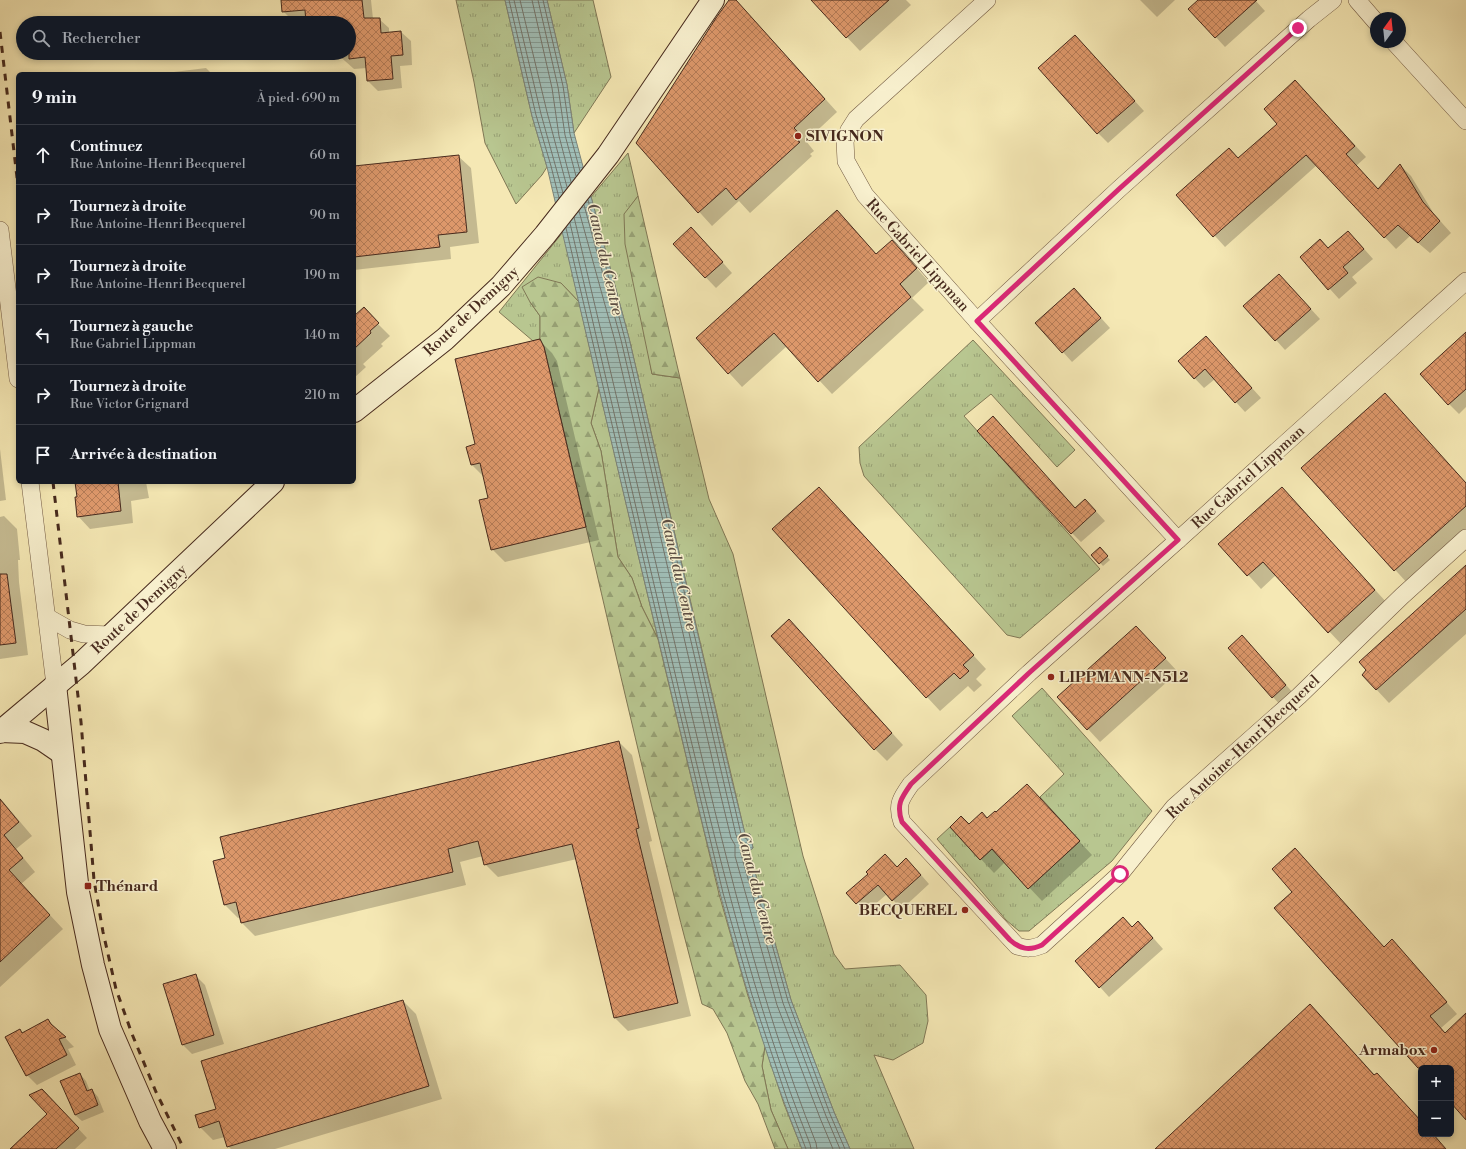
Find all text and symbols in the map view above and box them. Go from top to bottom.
north arrow [1370,12,1406,48]
search box [16,16,356,60]
route end [1289,19,1307,37]
icon: search [30,27,52,49]
text: Rechercher [62,29,141,48]
text: 9 min [32,87,77,109]
text: À pied · 690 m [257,90,340,106]
place label: SIVIGNON [806,127,884,146]
marker: SIVIGNON [793,131,803,141]
text: Continuez [70,137,142,156]
icon: ahead [32,144,54,166]
text: 60 m [309,147,340,163]
text: Rue Antoine-Henri Becquerel [70,156,246,172]
street label: Rue Gabriel Lippman [862,195,973,316]
text: Tournez à droite [70,197,186,216]
water label: Canal du Centre [582,201,628,318]
icon: right [32,204,54,226]
text: 90 m [309,207,340,223]
text: Rue Antoine-Henri Becquerel [70,216,246,232]
text: Tournez à droite [70,257,186,276]
street label: Route de Demigny [420,262,523,360]
icon: right [32,264,54,286]
text: 190 m [304,267,340,283]
text: Rue Antoine-Henri Becquerel [70,276,246,292]
text: Tournez à gauche [70,317,193,336]
icon: left [32,324,54,346]
text: 140 m [304,327,340,343]
text: Rue Gabriel Lippman [70,336,196,352]
text: Tournez à droite [70,377,186,396]
icon: right [32,384,54,406]
text: 210 m [305,387,340,403]
text: Rue Victor Grignard [70,396,189,412]
street label: Rue Gabriel Lippman [1188,422,1309,533]
icon: arrive [32,444,54,466]
text: Arrivée à destination [70,445,217,464]
water label: Canal du Centre [656,516,702,633]
street label: Route de Demigny [88,560,191,658]
place label: LIPPMANN-N512 [1059,668,1188,687]
street label: Rue Antoine-Henri Becquerel [1163,671,1324,823]
marker: LIPPMANN-N512 [1046,672,1056,682]
water label: Canal du Centre [733,830,782,947]
route start [1111,865,1129,883]
place label: Thénard [96,877,159,896]
marker: Thénard [83,881,93,891]
place label: BECQUEREL [859,901,957,920]
marker: BECQUEREL [960,905,970,915]
place label: Armabox [1358,1041,1426,1060]
marker: Armabox [1429,1045,1439,1055]
map controls [1418,1065,1454,1137]
button: + [1418,1065,1454,1101]
button: − [1418,1101,1454,1137]

